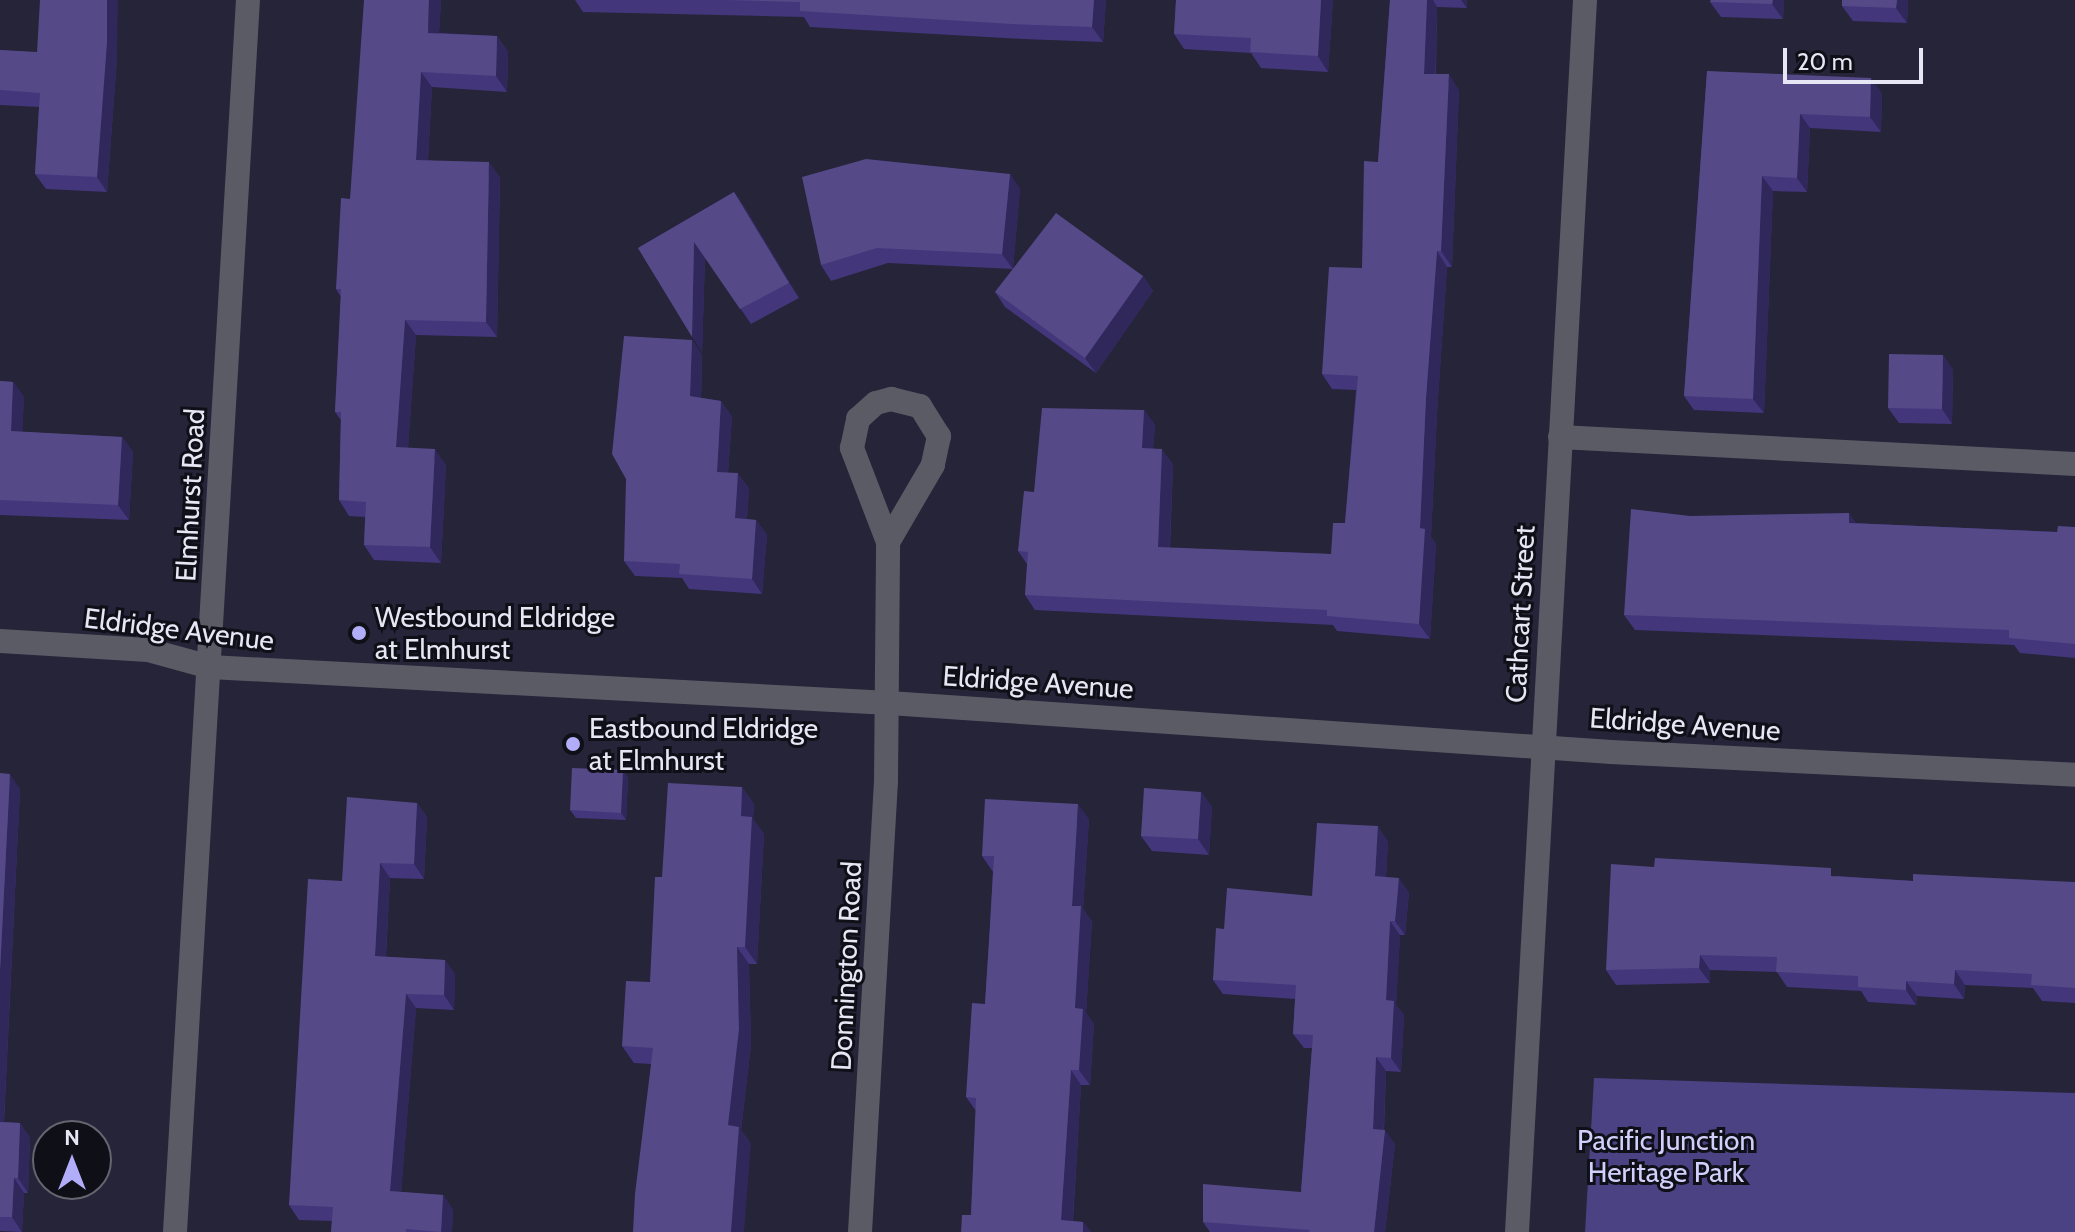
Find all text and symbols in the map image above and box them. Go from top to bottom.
scale bar [1787,32,1927,82]
text: 20 m [1797,47,1853,76]
street label: Elmhurst Road [169,408,211,582]
street label: Cathcart Street [1499,524,1541,704]
place label: Westbound Eldridge at Elmhurst [375,600,615,666]
street label: Eldridge Avenue [82,601,276,657]
marker: Westbound Eldridge at Elmhurst [350,624,368,642]
street label: Eldridge Avenue [941,659,1135,705]
street label: Eldridge Avenue [1588,701,1782,747]
place label: Eastbound Eldridge at Elmhurst [589,711,818,777]
marker: Eastbound Eldridge at Elmhurst [564,735,582,753]
street label: Donnington Road [824,860,868,1072]
north arrow [32,1120,112,1200]
park label: Pacific Junction Heritage Park [1577,1123,1755,1189]
text: N [64,1124,80,1151]

